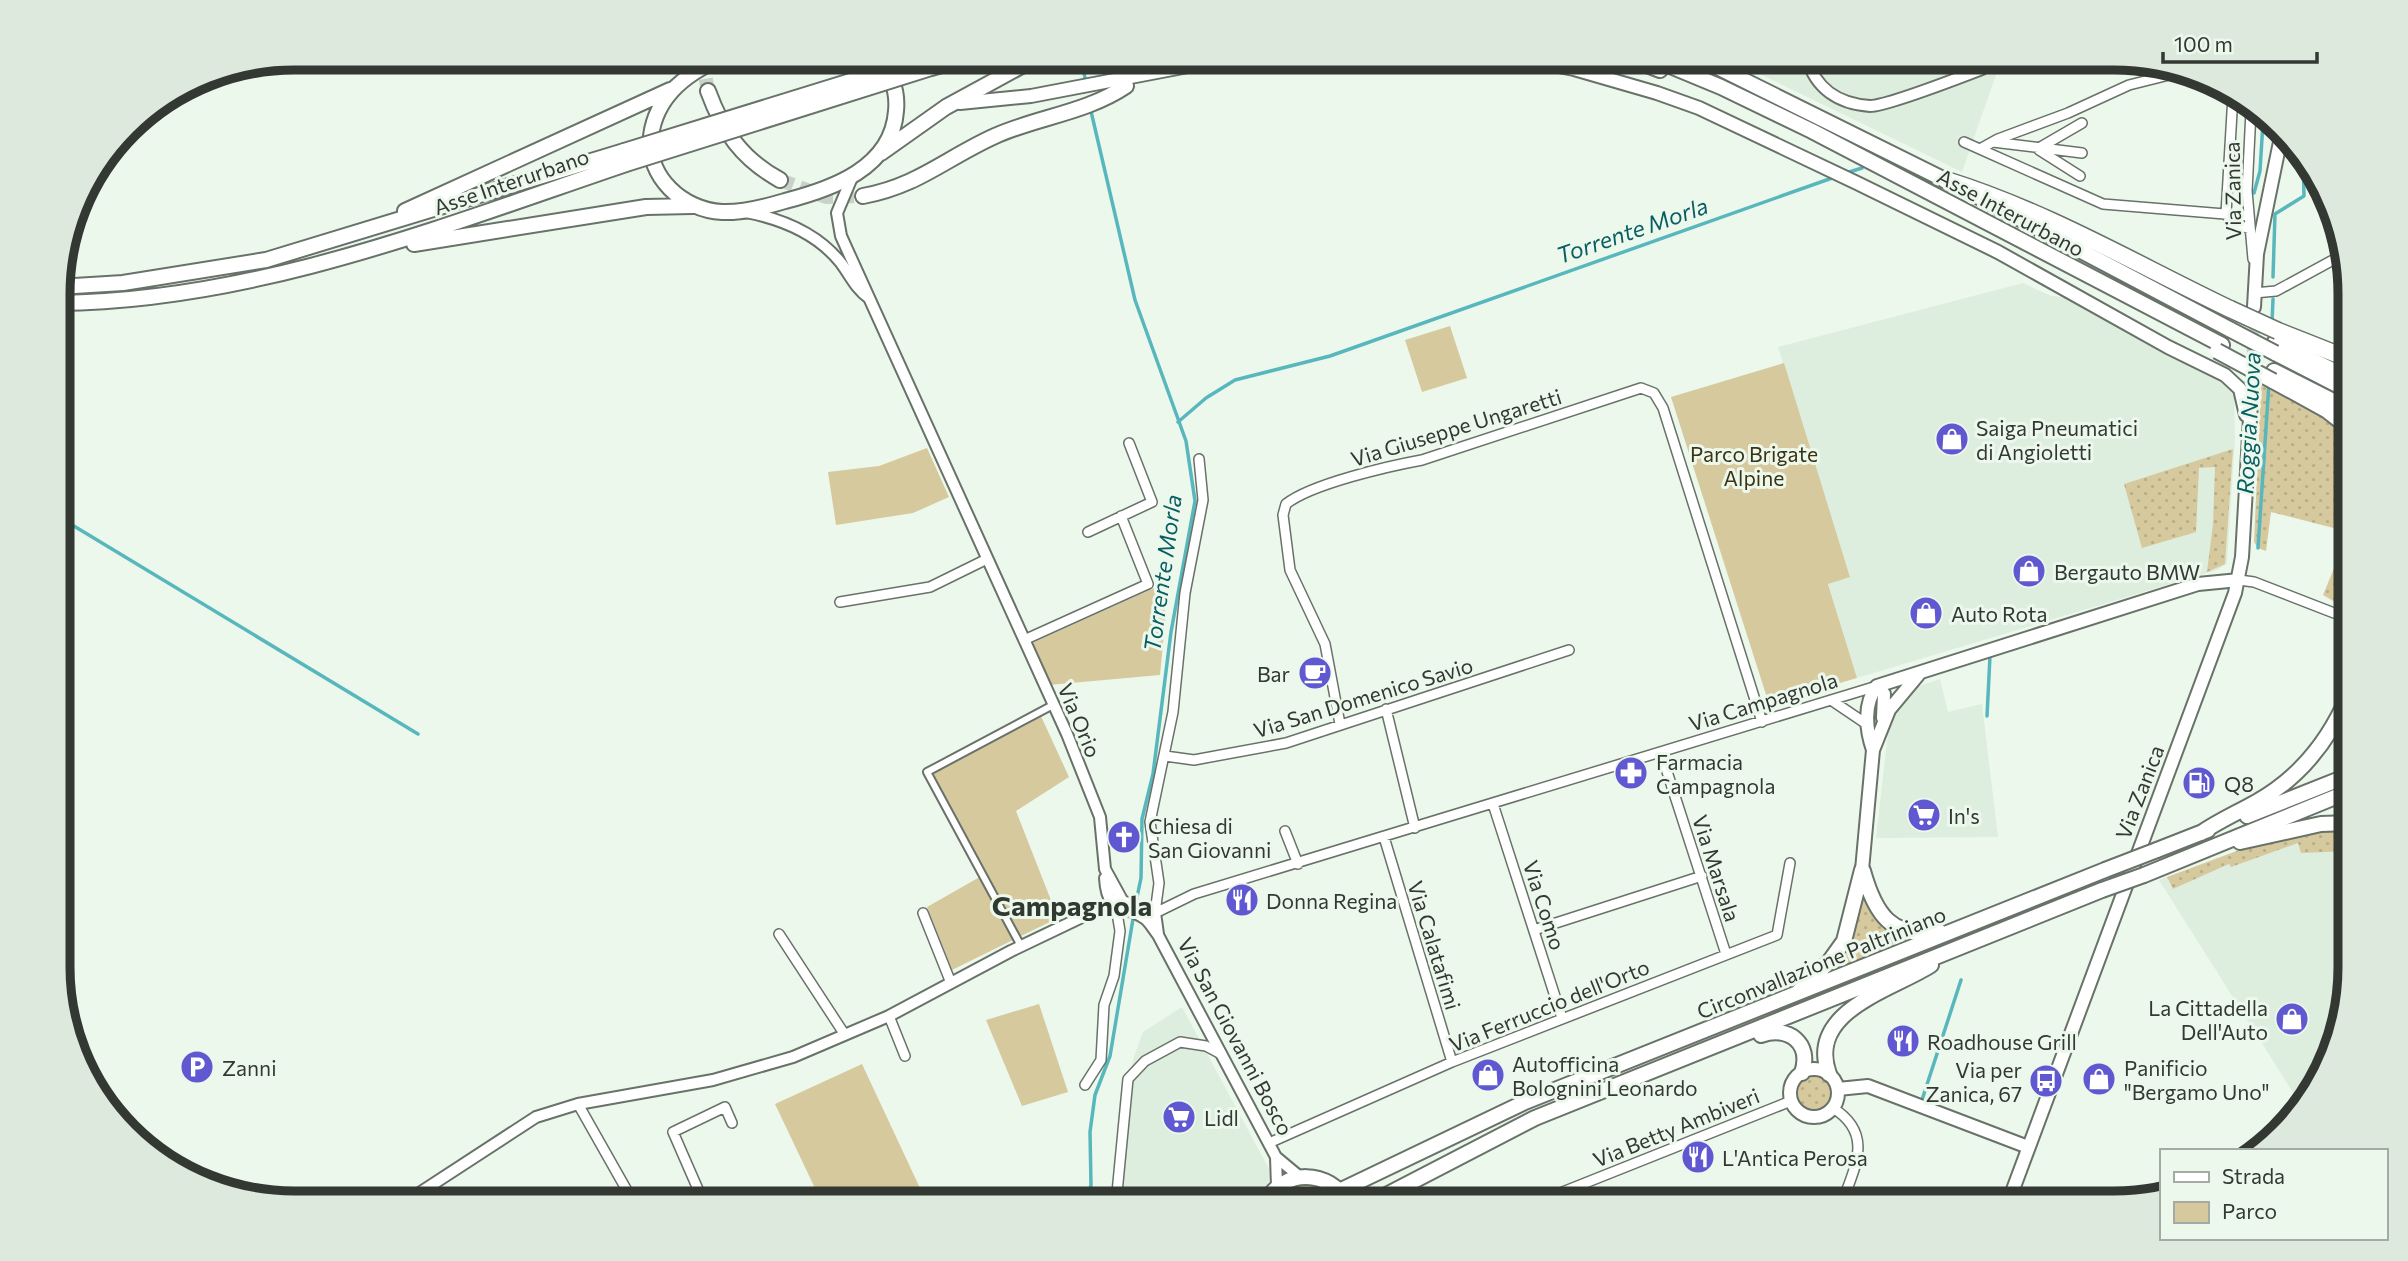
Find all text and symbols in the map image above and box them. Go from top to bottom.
scale bar [2163,21,2317,65]
text: 100 m [2174,31,2233,56]
street label: Via Zanica [2219,141,2245,241]
street label: Asse Interurbano [430,143,592,219]
street label: Asse Interurbano [1933,163,2089,261]
water label: Torrente Morla [1552,191,1712,269]
water label: Roggia Nuova [2230,351,2266,495]
street label: Via Giuseppe Ungaretti [1348,383,1564,471]
place label: Saiga Pneumatici di Angioletti [1976,415,2138,464]
shop icon: Saiga Pneumatici di Angioletti [1933,420,1971,458]
park label: Parco Brigate Alpine [1690,441,1818,490]
water label: Torrente Morla [1137,493,1187,653]
shop icon: Bergauto BMW [2010,552,2048,590]
place label: Bergauto BMW [2054,559,2200,584]
shop icon: Auto Rota [1907,594,1945,632]
place label: Auto Rota [1951,601,2047,626]
street label: Via San Domenico Savio [1250,652,1476,742]
cafe icon: Bar [1296,654,1334,692]
place label: Bar [1257,661,1290,686]
street label: Via Campagnola [1686,667,1840,735]
street label: Via Orio [1053,679,1107,761]
street label: Via Zanica [2110,741,2168,843]
place label: Farmacia Campagnola [1656,749,1775,798]
pharmacy icon: Farmacia Campagnola [1612,754,1650,792]
fuel station icon: Q8 [2180,764,2218,802]
place label: Q8 [2224,771,2254,796]
supermarket icon: In's [1905,796,1943,834]
place label: In's [1948,803,1980,828]
street label: Via Marsala [1688,812,1746,924]
place label: Chiesa di San Giovanni [1148,813,1271,862]
church icon: Chiesa di San Giovanni [1105,818,1143,856]
street label: Via Como [1519,857,1571,953]
street label: Via Calatafimi [1404,878,1466,1012]
restaurant icon: Donna Regina [1223,881,1261,919]
district label: Campagnola [992,888,1152,922]
place label: Donna Regina [1266,888,1397,913]
street label: Circonvallazione Paltriniano [1693,901,1949,1023]
street label: Via San Giovanni Bosco [1173,933,1299,1139]
street label: Via Ferruccio dell'Orto [1445,953,1653,1057]
place label: La Cittadella Dell'Auto [2148,995,2268,1044]
shop icon: La Cittadella Dell'Auto [2273,1000,2311,1038]
restaurant icon: Roadhouse Grill [1884,1022,1922,1060]
place label: Roadhouse Grill [1927,1029,2077,1054]
parking icon: Zanni [178,1048,216,1086]
place label: Autofficina Bolognini Leonardo [1512,1051,1698,1100]
place label: Zanni [222,1055,277,1080]
place label: Panificio "Bergamo Uno" [2124,1055,2270,1104]
shop icon: Autofficina Bolognini Leonardo [1469,1056,1507,1094]
place label: Via per Zanica, 67 [1926,1057,2022,1106]
shop icon: Panificio "Bergamo Uno" [2080,1060,2118,1098]
bus stop icon: Via per Zanica, 67 [2027,1062,2065,1100]
street label: Via Betty Ambiveri [1589,1082,1763,1172]
supermarket icon: Lidl [1160,1098,1198,1136]
place label: Lidl [1204,1105,1239,1130]
restaurant icon: L'Antica Perosa [1679,1138,1717,1176]
place label: L'Antica Perosa [1722,1145,1868,1170]
legend [2160,1149,2387,1240]
text: Strada [2222,1163,2285,1188]
text: Parco [2222,1198,2277,1223]

